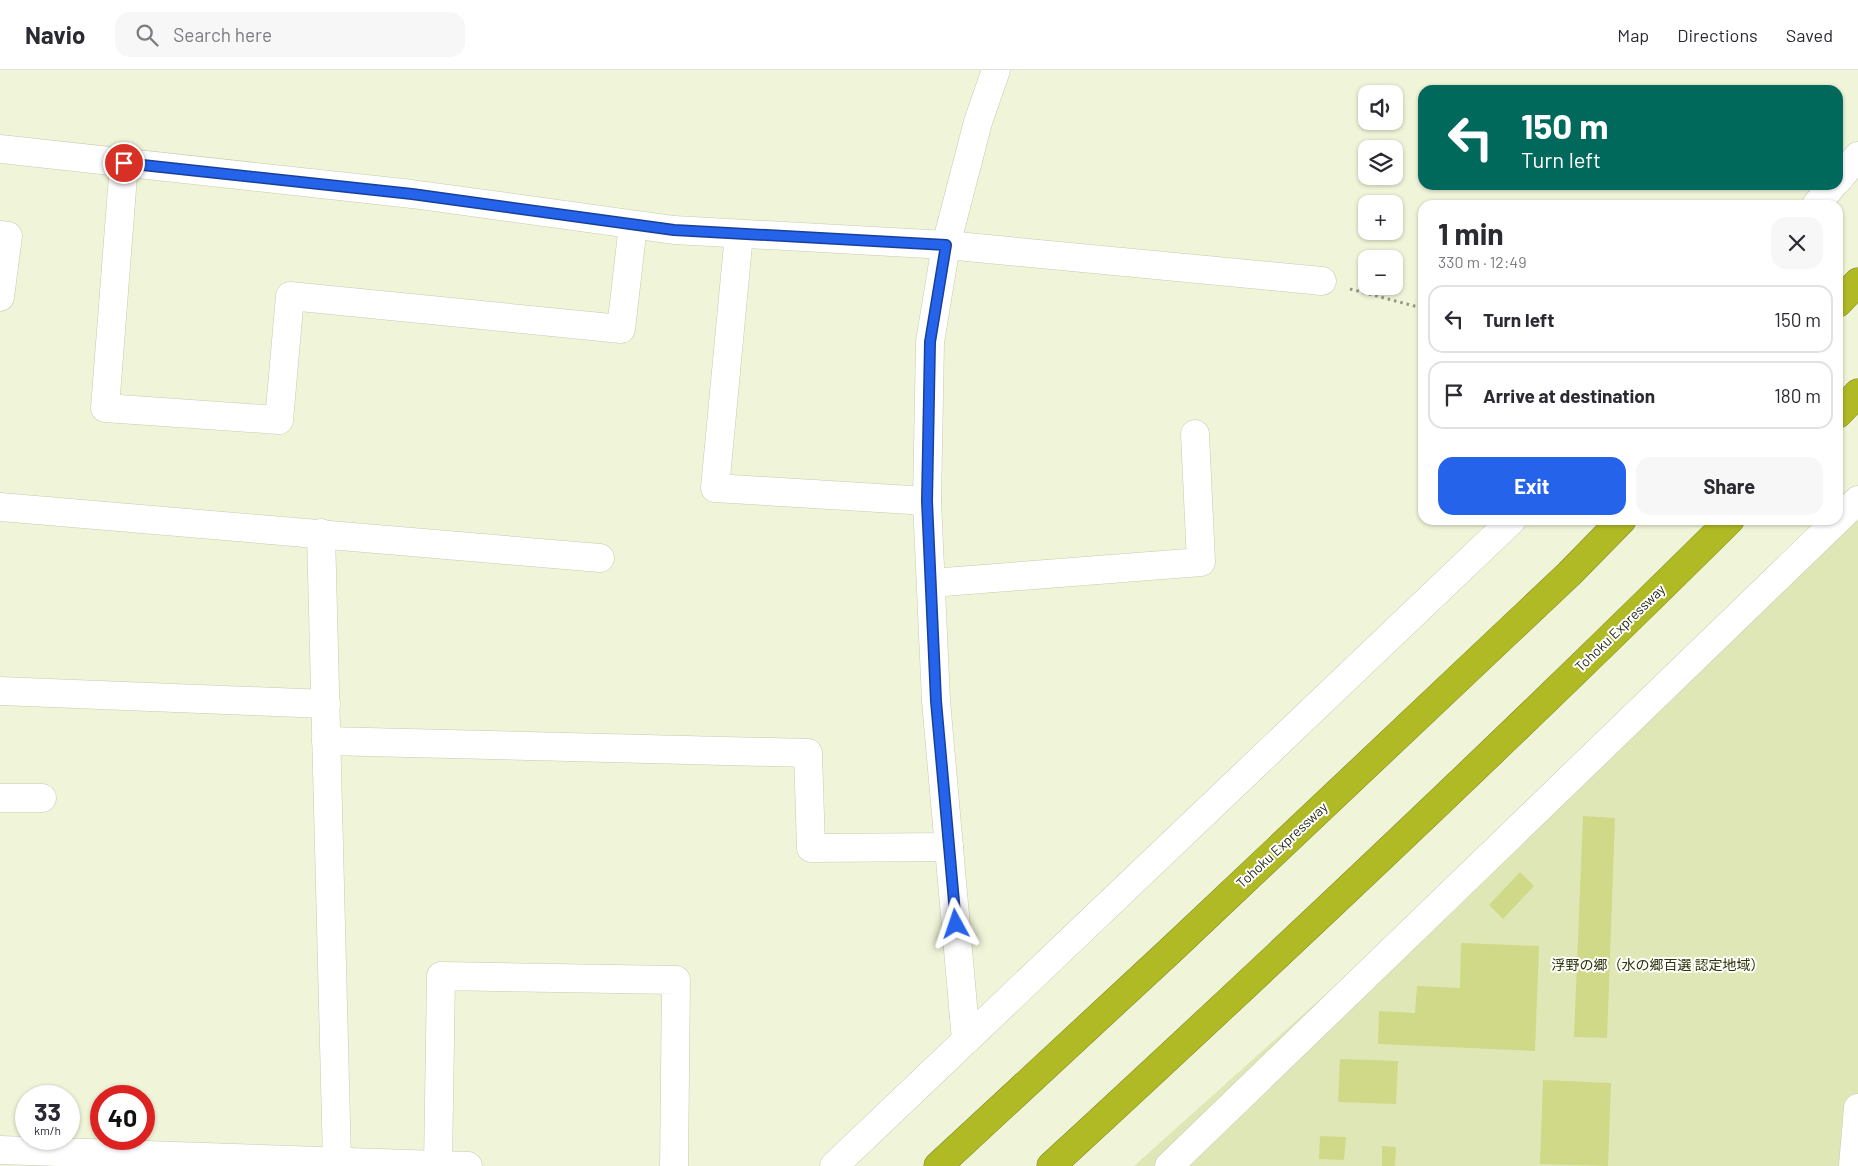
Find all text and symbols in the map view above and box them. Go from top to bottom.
search box [115,12,465,57]
text: Navio [25,20,85,49]
icon: search [133,21,161,49]
text: Search here [173,23,272,46]
text: Map [1617,24,1649,46]
text: Directions [1677,24,1758,46]
text: Saved [1786,24,1833,46]
map controls [1358,85,1403,295]
button: sound [1358,85,1403,130]
text: 150 m [1521,104,1608,146]
icon: left [1438,105,1503,170]
button: layers [1358,140,1403,185]
pin [103,142,145,184]
text: Turn left [1521,146,1601,172]
icon: arrive [110,149,138,177]
button: + [1358,195,1403,240]
text: 1 min [1438,215,1504,251]
button: close [1771,217,1823,269]
button: − [1358,250,1403,295]
text: 330 m · 12:49 [1438,252,1526,271]
icon: left [1440,305,1468,333]
text: Turn left [1483,308,1554,331]
text: 150 m [1774,308,1821,331]
icon: arrive [1440,381,1468,409]
text: Arrive at destination [1483,384,1655,407]
text: 180 m [1774,384,1821,407]
button: Exit [1438,457,1626,515]
button: Share [1636,457,1823,515]
street label: Tohoku Expressway [1571,580,1669,675]
street label: Tohoku Expressway [1233,798,1331,891]
position arrow [929,897,981,949]
park label: 浮野の郷（水の郷百選 認定地域） [1552,956,1764,973]
speed limit sign: 40 [90,1085,155,1150]
text: 33 [34,1096,61,1126]
text: km/h [34,1123,61,1137]

